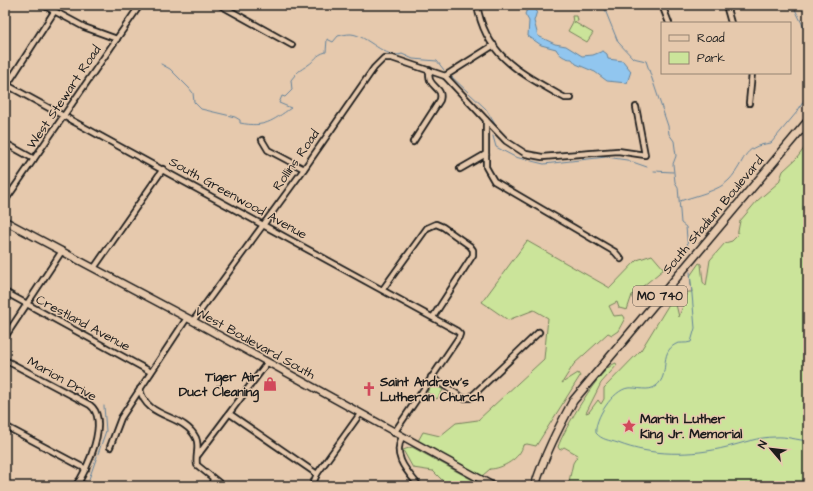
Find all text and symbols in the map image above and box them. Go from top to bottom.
legend [661,22,791,74]
text: Road [697,30,725,47]
street label: West Stewart Road [23,41,106,152]
text: Park [697,50,725,67]
street label: Rollins Road [268,126,324,194]
street label: South Stadium Boulevard [658,152,768,278]
street label: South Greenwood Avenue [166,153,310,243]
road number: MO 740 [633,286,687,306]
street label: Crestland Avenue [33,291,133,355]
street label: West Boulevard South [192,302,319,384]
street label: Marion Drive [24,352,100,406]
place label: Tiger Air Duct Cleaning [179,368,260,403]
place label: Saint Andrew's Lutheran Church [379,373,484,406]
shop icon: Tiger Air Duct Cleaning [262,376,278,392]
church icon: Saint Andrew's Lutheran Church [361,381,377,397]
place label: Martin Luther King Jr. Memorial [640,410,742,445]
place icon: Martin Luther King Jr. Memorial [621,418,637,434]
north arrow [751,429,791,469]
text: N [754,438,771,451]

